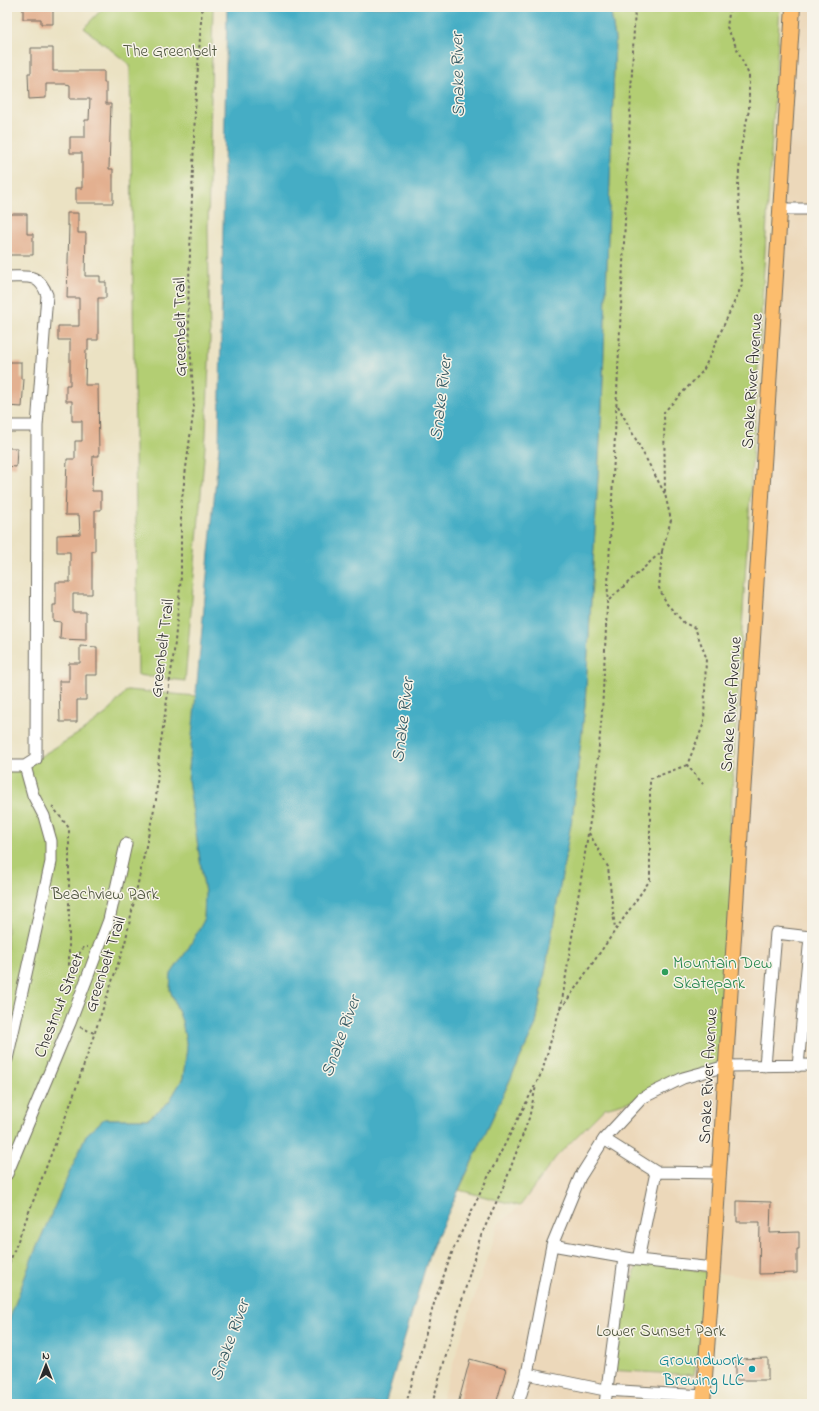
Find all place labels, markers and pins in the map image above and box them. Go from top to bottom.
place label: Mountain Dew Skatepark [673,951,772,996]
marker: Mountain Dew Skatepark [660,967,670,977]
place label: Groundwork Brewing LLC [659,1348,745,1395]
marker: Groundwork Brewing LLC [747,1364,757,1374]

